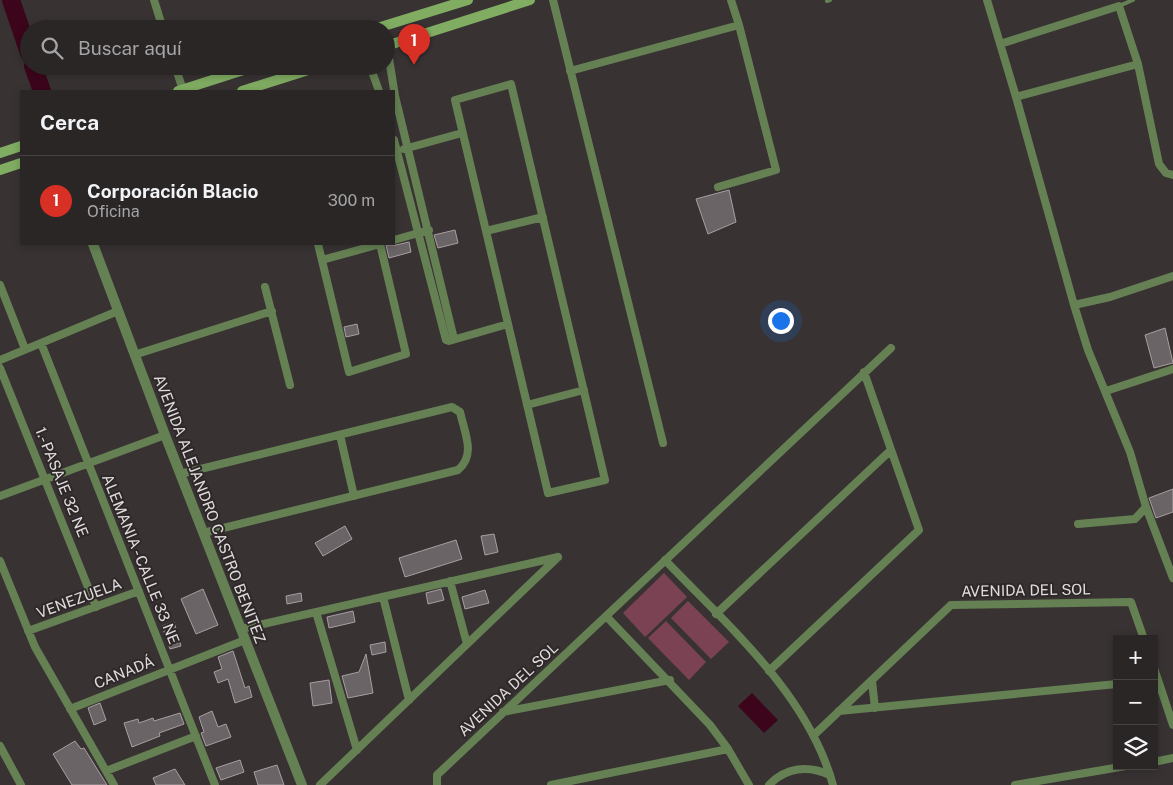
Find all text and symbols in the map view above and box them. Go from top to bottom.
search box [20,20,395,75]
pin: 1 [398,24,430,65]
icon: search [38,34,66,62]
text: Buscar aquí [78,37,182,59]
text: Cerca [40,110,99,135]
text: Corporación Blacio [87,180,258,202]
text: 1 [53,191,59,210]
text: 300 m [328,191,375,210]
text: Oficina [87,202,140,221]
your location [768,308,794,334]
street label: AVENIDA ALEJANDRO CASTRO BENITEZ [151,372,269,646]
street label: 1.- PASAJE 32 NE [32,424,92,540]
street label: ALEMANIA - CALLE 33 NE [99,472,183,646]
street label: VENEZUELA [34,575,124,621]
street label: AVENIDA DEL SOL [961,580,1091,600]
map controls [1113,635,1158,770]
button: + [1113,635,1158,680]
street label: AVENIDA DEL SOL [455,638,561,740]
street label: CANADÁ [91,652,157,692]
button: − [1113,680,1158,725]
button: layers [1113,725,1158,770]

